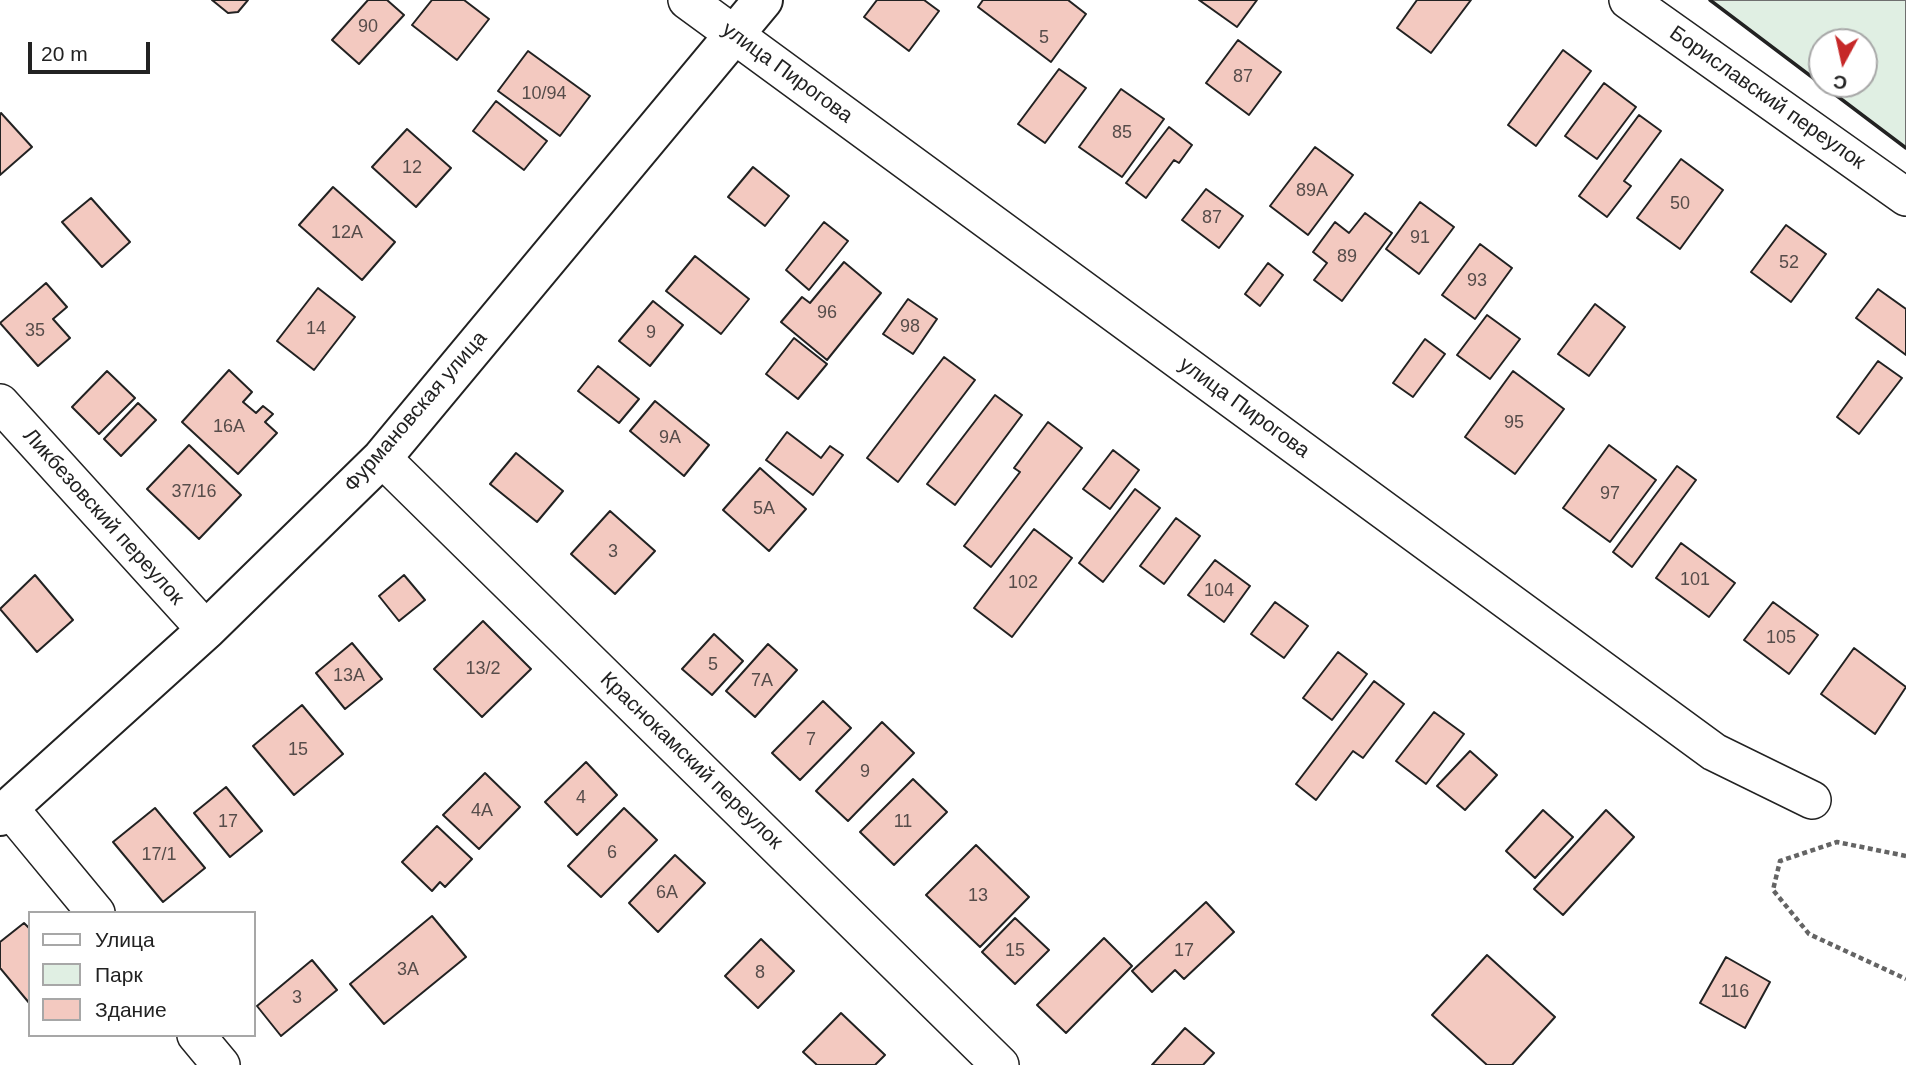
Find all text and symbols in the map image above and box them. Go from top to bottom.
house number: 90 [358,16,378,38]
street label: улица Пирогова [717,17,857,129]
street label: Бориславский переулок [1664,21,1870,175]
house number: 5 [1039,27,1049,49]
scale bar [32,28,154,72]
north arrow [1808,28,1878,98]
text: 20 m [41,42,88,65]
house number: 87 [1233,66,1253,88]
text: С [1832,71,1849,94]
house number: 10/94 [521,83,567,105]
house number: 85 [1112,122,1132,144]
house number: 12 [402,157,422,179]
house number: 89А [1296,180,1328,202]
house number: 50 [1670,193,1690,215]
house number: 87 [1202,207,1222,229]
house number: 12А [331,222,363,244]
house number: 91 [1410,227,1430,249]
house number: 89 [1337,246,1357,268]
house number: 52 [1779,252,1799,274]
house number: 93 [1467,270,1487,292]
house number: 96 [817,302,837,324]
house number: 98 [900,316,920,338]
house number: 14 [306,318,326,340]
house number: 35 [25,320,45,342]
house number: 9 [646,322,656,344]
street label: Фурмановская улица [339,326,493,498]
street label: улица Пирогова [1174,352,1314,464]
house number: 95 [1504,412,1524,434]
house number: 16А [213,416,245,438]
street label: Ликбезовский переулок [17,424,189,610]
house number: 9А [659,427,681,449]
house number: 37/16 [171,481,217,503]
house number: 97 [1600,483,1620,505]
house number: 5А [753,498,775,520]
house number: 3 [608,541,618,563]
house number: 101 [1680,569,1710,591]
house number: 102 [1008,572,1038,594]
house number: 104 [1204,580,1234,602]
house number: 105 [1766,627,1796,649]
house number: 5 [708,654,718,676]
house number: 13/2 [465,658,501,680]
house number: 13А [333,665,365,687]
street label: Краснокамский переулок [595,667,787,855]
house number: 7А [751,670,773,692]
house number: 7 [806,729,816,751]
house number: 15 [288,739,308,761]
house number: 9 [860,761,870,783]
house number: 4 [576,787,586,809]
house number: 4А [471,800,493,822]
house number: 17 [218,811,238,833]
house number: 11 [894,811,912,833]
house number: 6 [607,842,617,864]
house number: 17/1 [141,844,177,866]
house number: 6А [656,882,678,904]
house number: 13 [968,885,988,907]
legend [28,911,256,1037]
text: Улица [95,928,155,951]
house number: 15 [1005,940,1025,962]
house number: 17 [1174,940,1194,962]
house number: 3А [397,959,419,981]
house number: 8 [755,962,765,984]
text: Парк [95,963,143,986]
house number: 116 [1721,981,1749,1003]
house number: 3 [292,987,302,1009]
text: Здание [95,998,167,1021]

